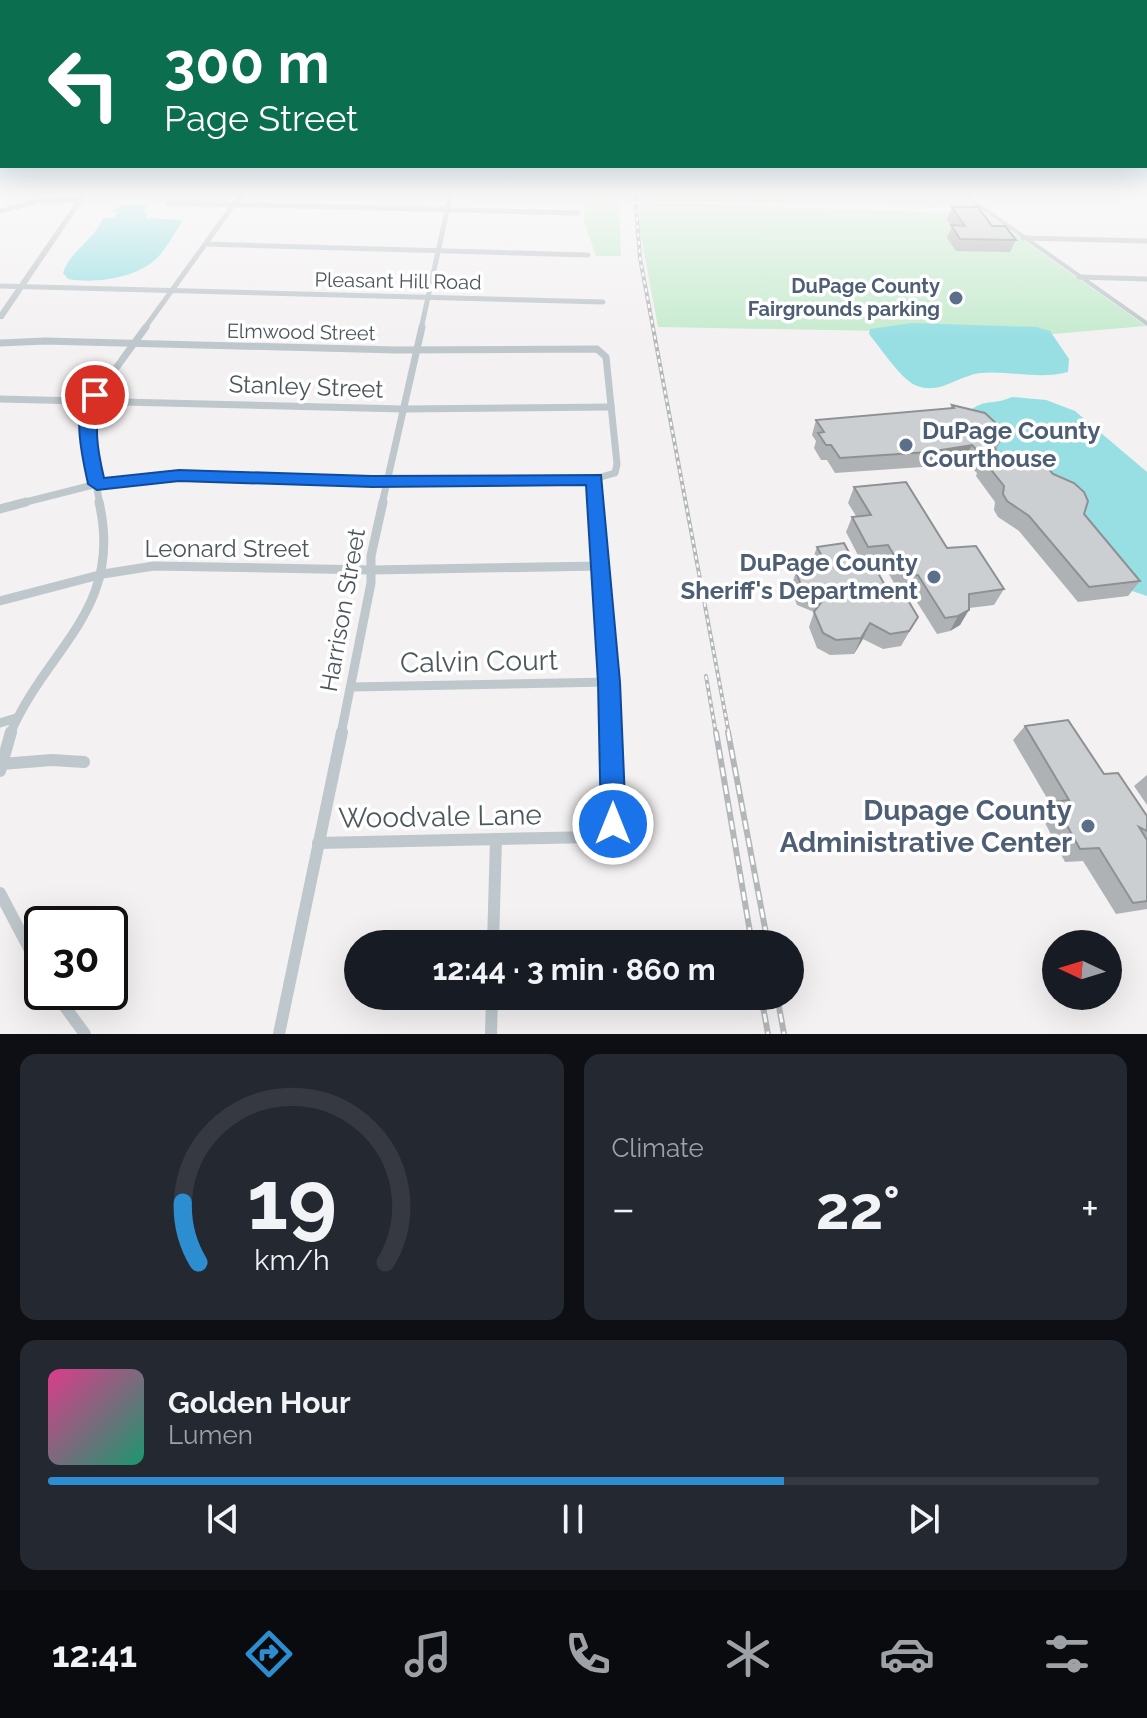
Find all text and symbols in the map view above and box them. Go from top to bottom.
text: 300 m [164,30,330,96]
icon: left [32,32,136,136]
text: Page Street [164,97,358,139]
street label: Pleasant Hill Road [314,268,482,294]
place label: DuPage County Fairgrounds parking [748,274,940,321]
marker: DuPage County Fairgrounds parking [947,289,965,307]
street label: Elmwood Street [227,319,376,345]
pin [61,361,129,429]
street label: Stanley Street [228,369,384,404]
icon: arrive [73,373,117,417]
place label: DuPage County Courthouse [922,416,1101,473]
marker: DuPage County Courthouse [897,436,915,454]
street label: Harrison Street [314,526,371,694]
street label: Leonard Street [145,534,309,563]
place label: DuPage County Sheriff's Department [681,548,918,605]
marker: DuPage County Sheriff's Department [925,568,943,586]
street label: Calvin Court [400,644,559,679]
position arrow [571,782,655,866]
place label: Dupage County Administrative Center [780,794,1073,859]
street label: Woodvale Lane [338,798,542,835]
marker: Dupage County Administrative Center [1079,817,1097,835]
speed limit sign: 30 [24,906,128,1010]
north arrow [1042,930,1122,1010]
map controls [1042,930,1122,1010]
text: 12:44 · 3 min · 860 m [432,952,716,987]
text: Climate [612,1133,704,1163]
text: 19 [247,1151,337,1248]
text: 22° [816,1173,900,1243]
text: − [612,1183,635,1234]
text: + [1081,1183,1099,1234]
text: km/h [254,1243,329,1277]
text: Golden Hour [168,1385,351,1420]
text: Lumen [168,1420,253,1450]
icon: previous [201,1497,245,1541]
icon: pause [551,1497,595,1541]
icon: next [902,1497,946,1541]
icon: directions [241,1626,297,1682]
icon: music [400,1626,456,1682]
icon: phone [560,1626,616,1682]
icon: climate [720,1626,776,1682]
icon: car [879,1626,935,1682]
icon: filters [1039,1626,1095,1682]
text: 12:41 [52,1633,137,1675]

